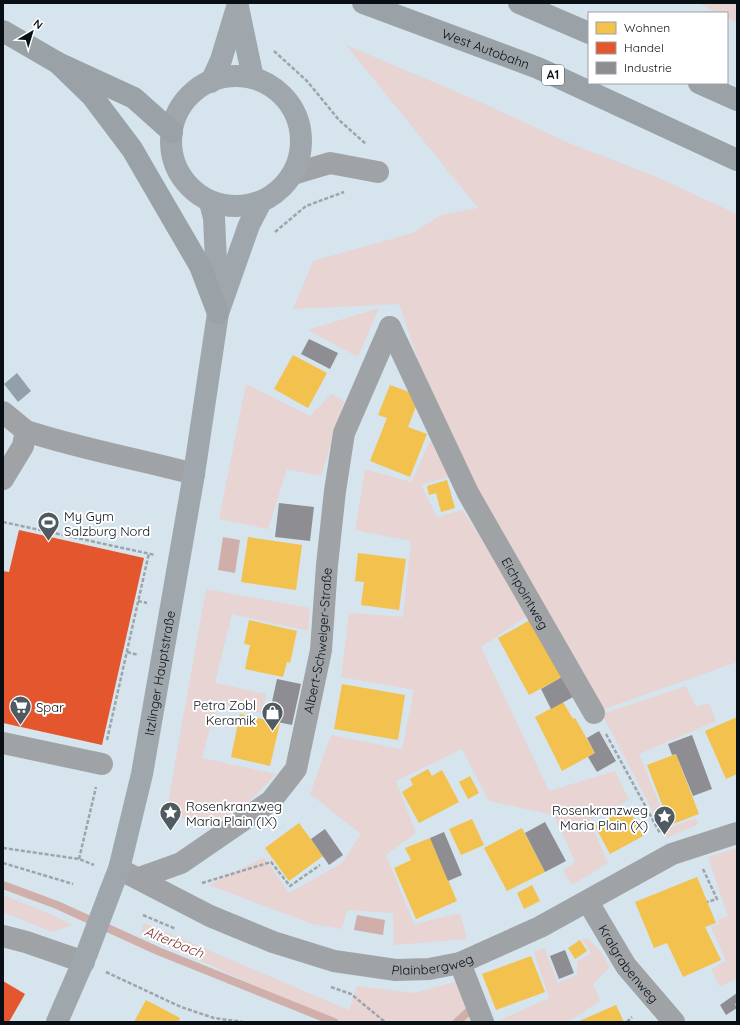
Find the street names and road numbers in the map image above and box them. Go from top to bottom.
street label: West Autobahn [440,25,532,72]
road number: A1 [542,65,564,85]
street label: Eichpointweg [498,554,552,632]
street label: Albert-Schweiger-Straße [300,567,335,715]
street label: Itzlinger Hauptstraße [141,609,178,737]
street label: Kralgrabenweg [595,922,662,1006]
street label: Plainbergweg [391,950,476,978]

